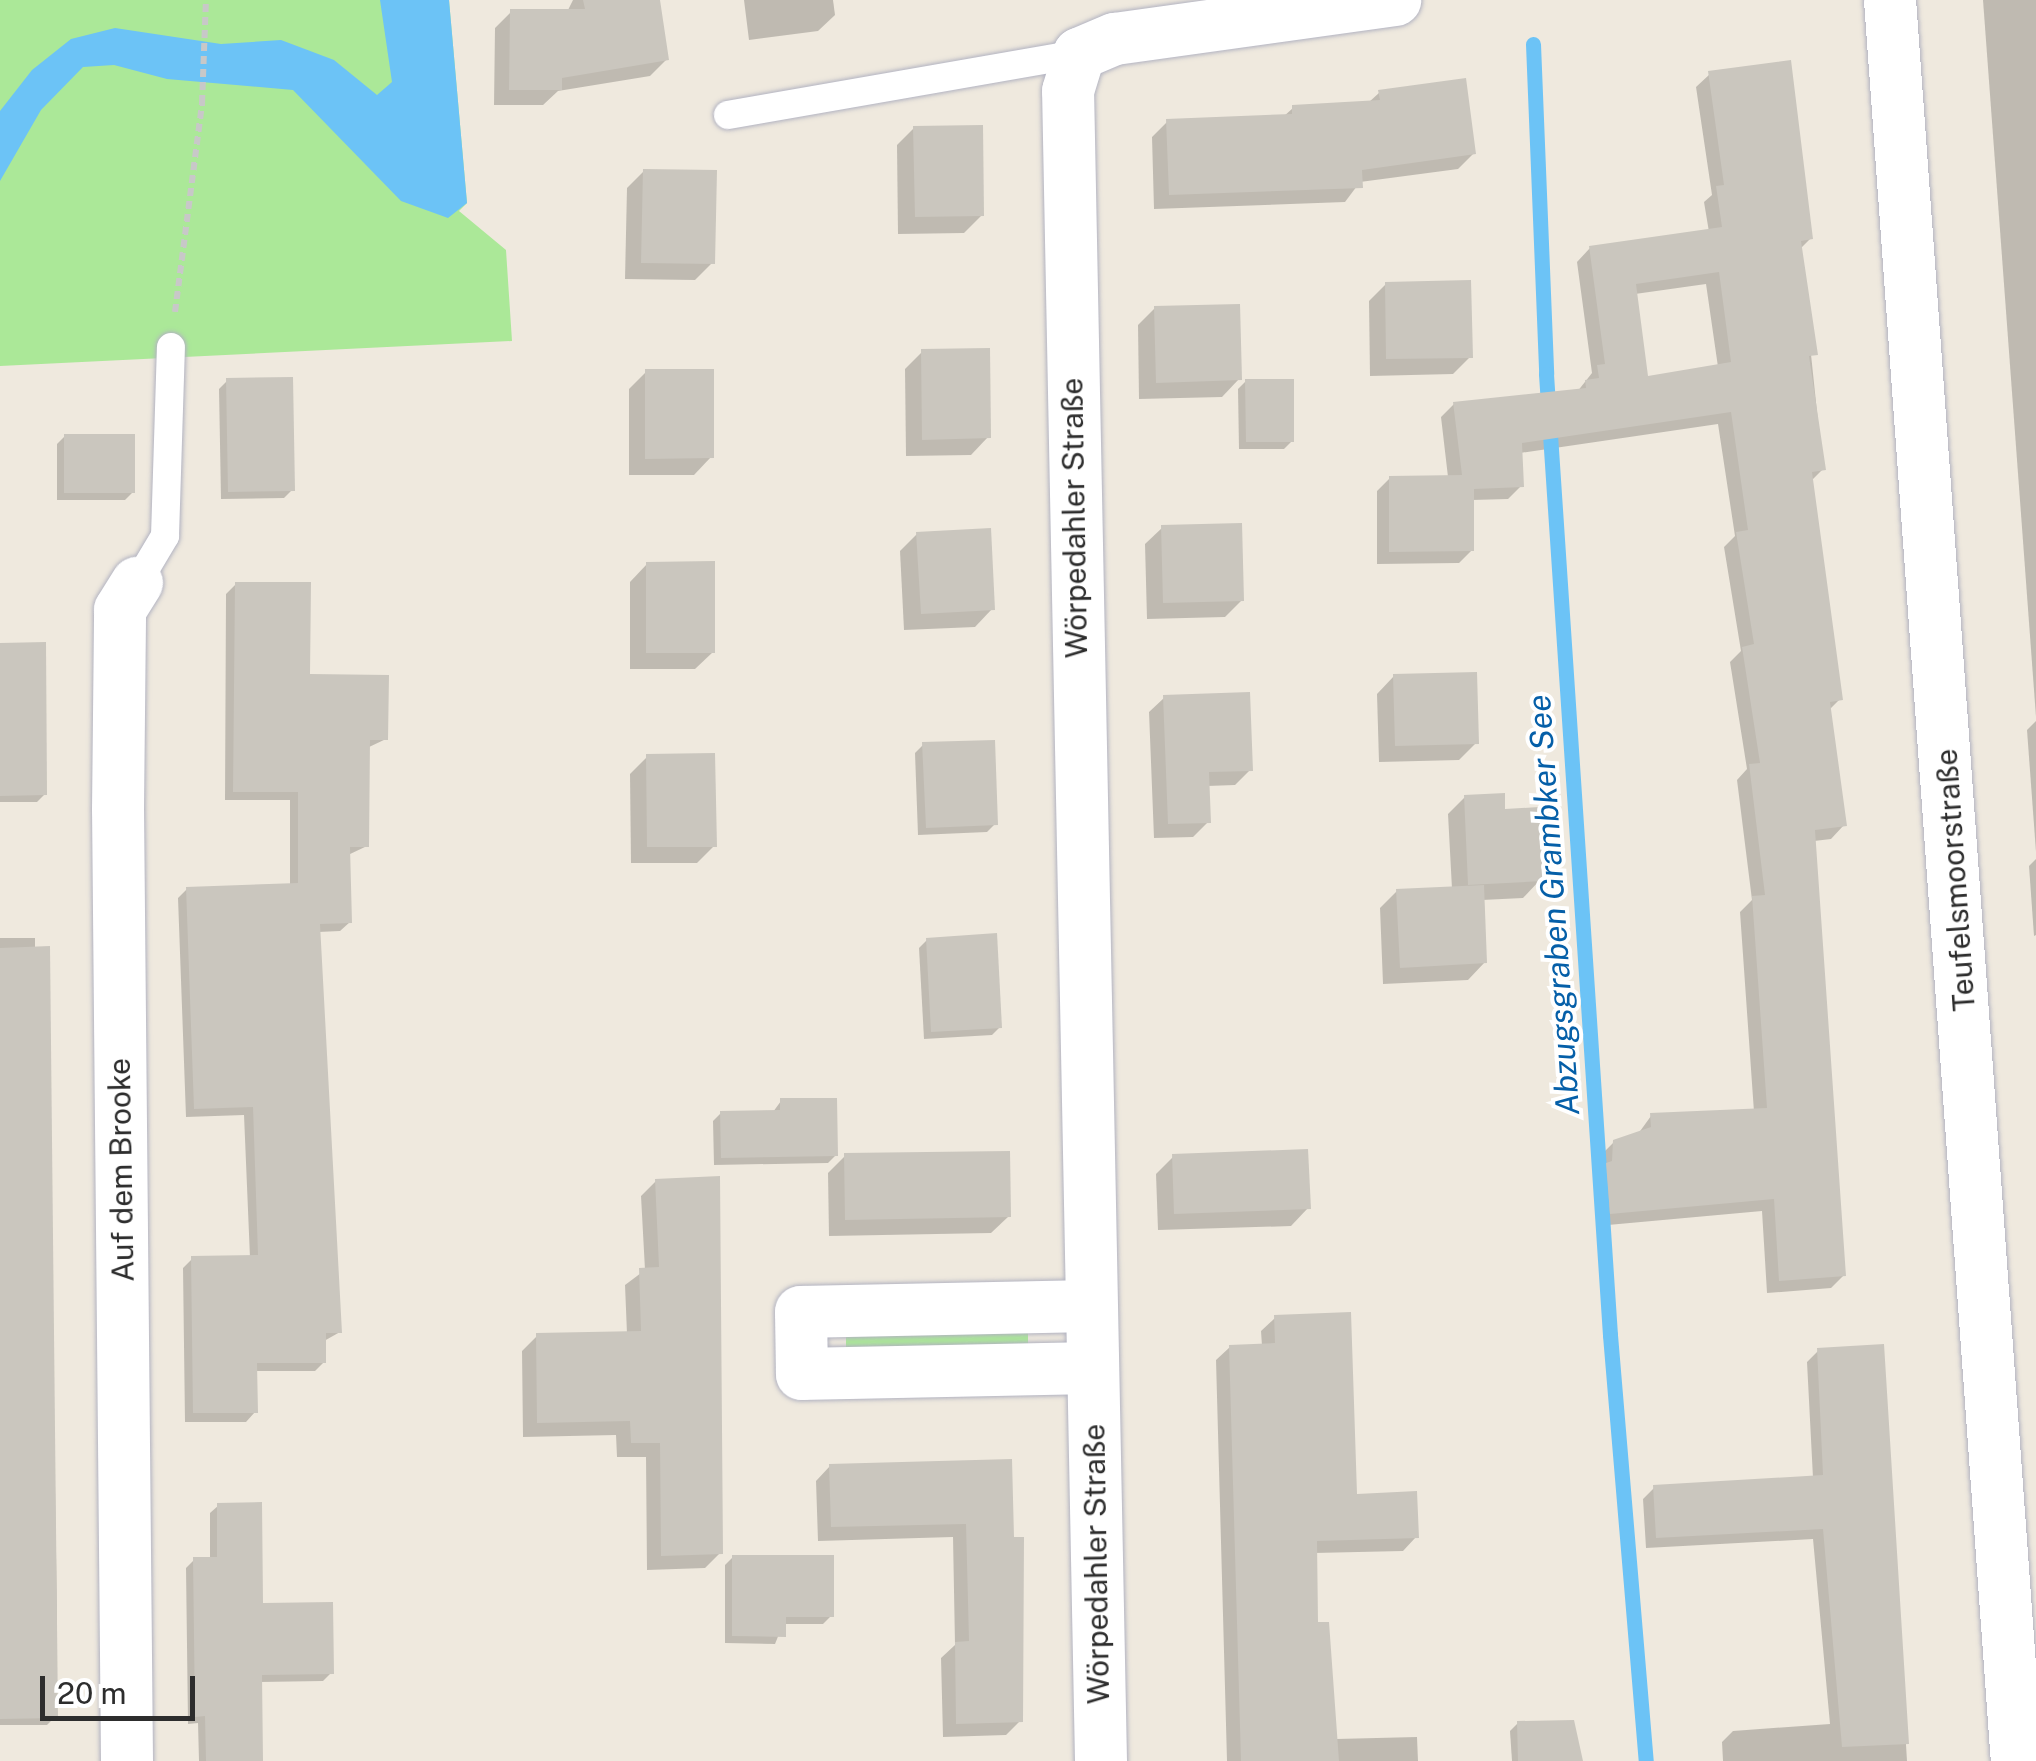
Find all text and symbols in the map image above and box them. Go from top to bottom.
street label: Wörpedahler Straße [1054,377,1094,659]
water label: Abzugsgraben Grambker See [1520,693,1588,1117]
street label: Teufelsmoorstraße [1928,748,1982,1012]
street label: Auf dem Brooke [101,1057,141,1283]
street label: Wörpedahler Straße [1076,1423,1116,1705]
scale bar [45,1656,200,1718]
text: 20 m [57,1675,126,1711]

